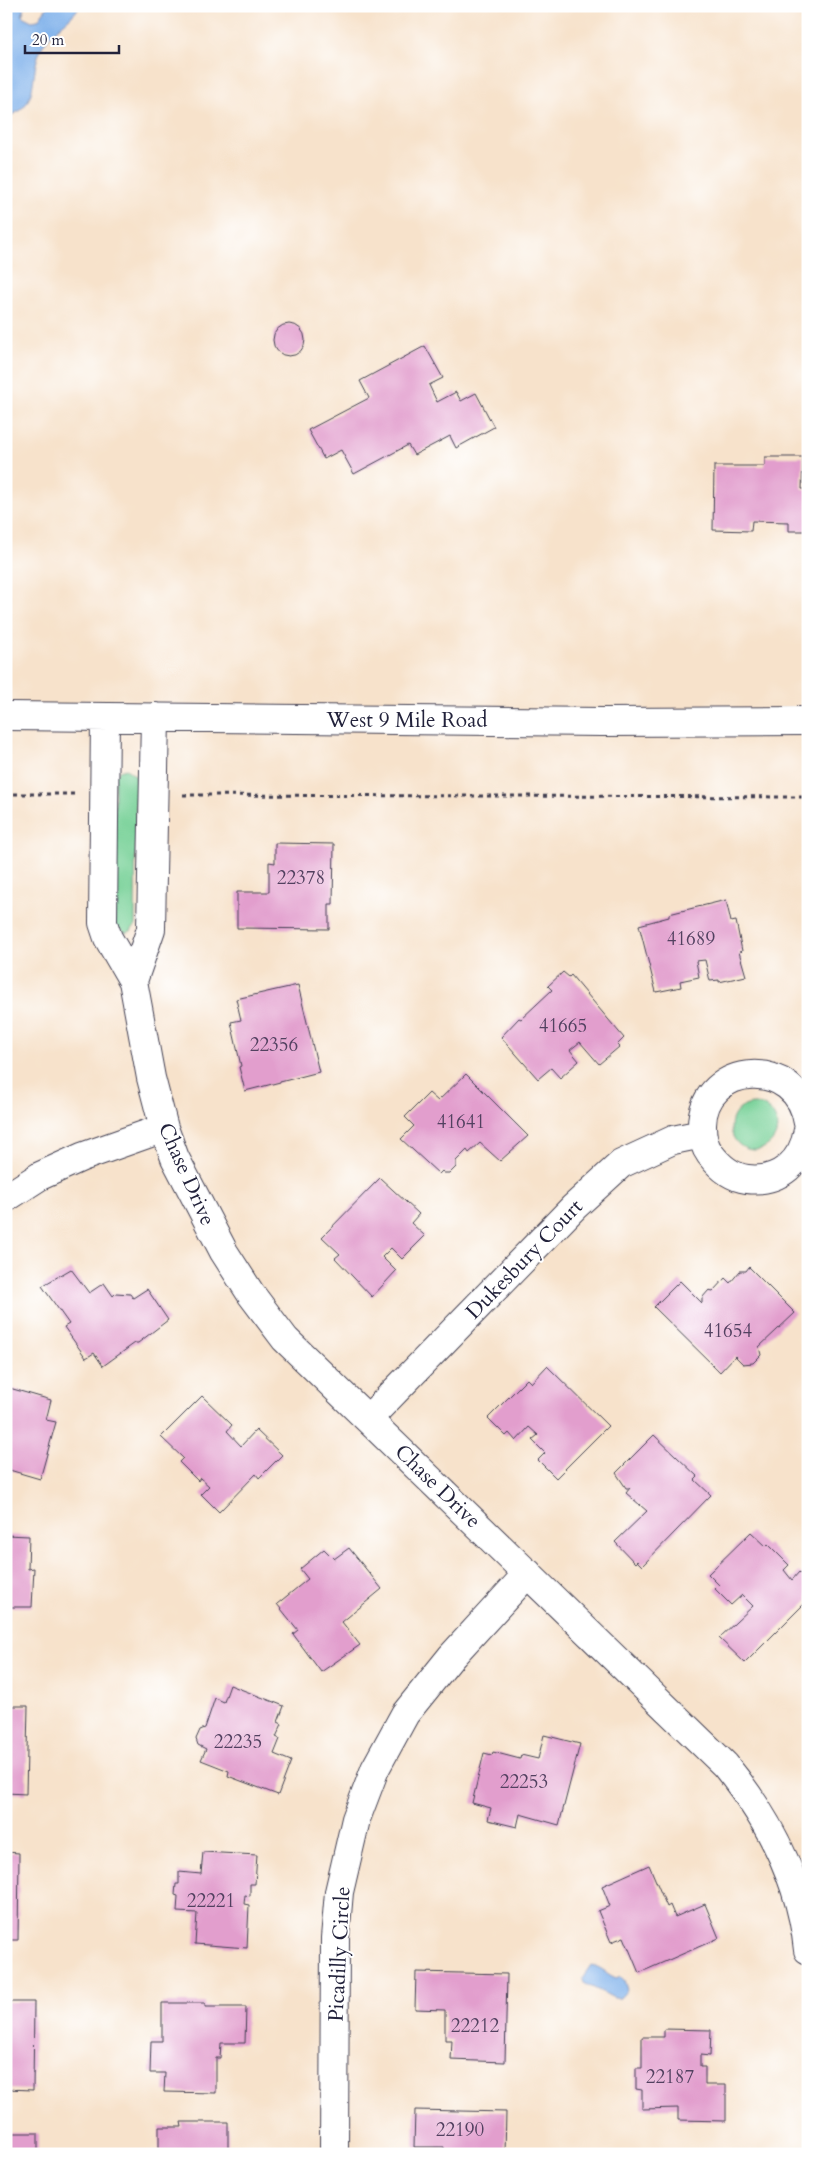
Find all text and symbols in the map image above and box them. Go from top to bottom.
scale bar [25,22,119,54]
text: 20 m [32,30,64,50]
street label: West 9 Mile Road [326,706,487,735]
house number: 22378 [277,865,325,891]
house number: 41689 [667,926,716,952]
house number: 41665 [539,1013,587,1039]
house number: 22356 [250,1032,298,1058]
house number: 41641 [437,1109,485,1135]
street label: Chase Drive [151,1118,222,1230]
street label: Dukesbury Court [459,1193,590,1326]
house number: 41654 [704,1318,753,1344]
street label: Chase Drive [388,1438,487,1535]
house number: 22235 [214,1729,262,1755]
house number: 22253 [500,1769,548,1795]
street label: Picadilly Circle [321,1886,358,2022]
house number: 22221 [187,1888,235,1914]
house number: 22212 [451,2013,500,2039]
house number: 22187 [646,2064,695,2090]
house number: 22190 [436,2117,485,2143]

